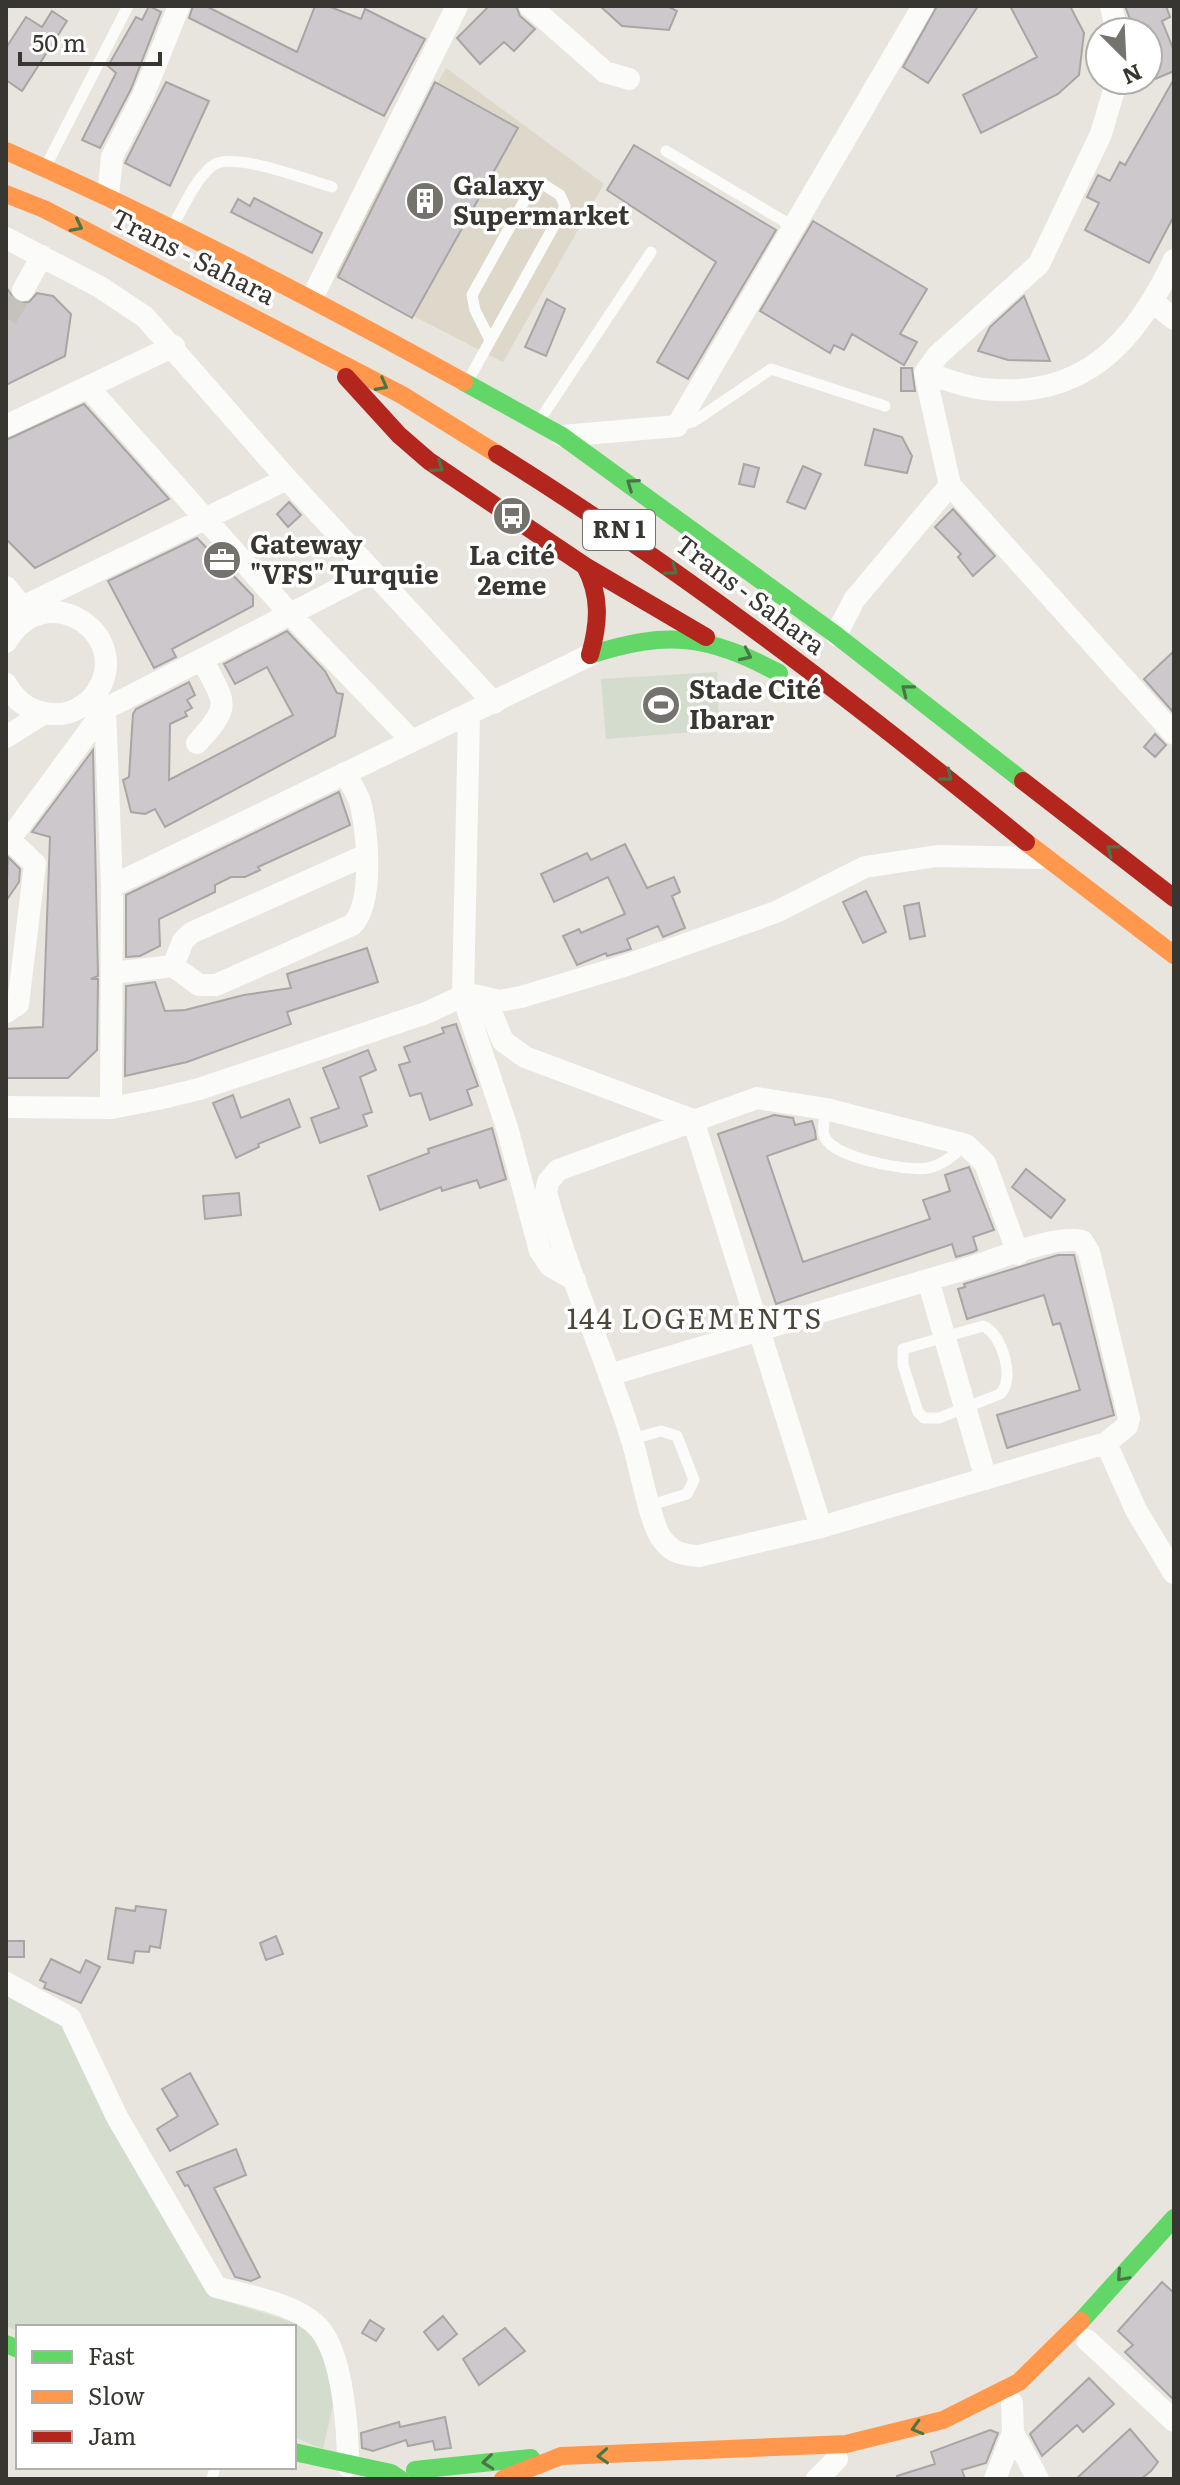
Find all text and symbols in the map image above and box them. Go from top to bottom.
scale bar [20,16,160,66]
north arrow [1084,16,1164,96]
text: 50 m [32,24,86,59]
text: N [1118,57,1148,94]
place label: Galaxy Supermarket [453,164,630,233]
building icon: Galaxy Supermarket [404,180,446,222]
street label: Trans - Sahara [105,197,283,313]
one-way arrow [68,216,83,232]
one-way arrow [374,375,388,390]
one-way arrow [430,457,444,472]
one-way arrow [626,479,640,494]
bus stop icon: La cité 2eme [491,495,533,537]
road number: RN 1 [583,510,655,550]
place label: Gateway "VFS" Turquie [250,523,439,592]
street label: Trans - Sahara [668,523,835,663]
place label: La cité 2eme [469,534,555,603]
office icon: Gateway "VFS" Turquie [201,539,243,581]
one-way arrow [663,560,678,574]
one-way arrow [737,645,752,661]
place label: Stade Cité Ibarar [689,668,821,737]
sports icon: Stade Cité Ibarar [640,684,682,726]
one-way arrow [901,686,916,700]
one-way arrow [937,767,952,781]
one-way arrow [1106,845,1121,859]
district label: 144 LOGEMENTS [567,1296,823,1338]
one-way arrow [1117,2267,1131,2282]
legend [16,2325,296,2469]
text: Fast [88,2337,135,2372]
text: Slow [88,2377,145,2412]
text: Jam [88,2417,136,2452]
one-way arrow [911,2419,925,2435]
one-way arrow [596,2447,609,2464]
one-way arrow [481,2453,494,2470]

